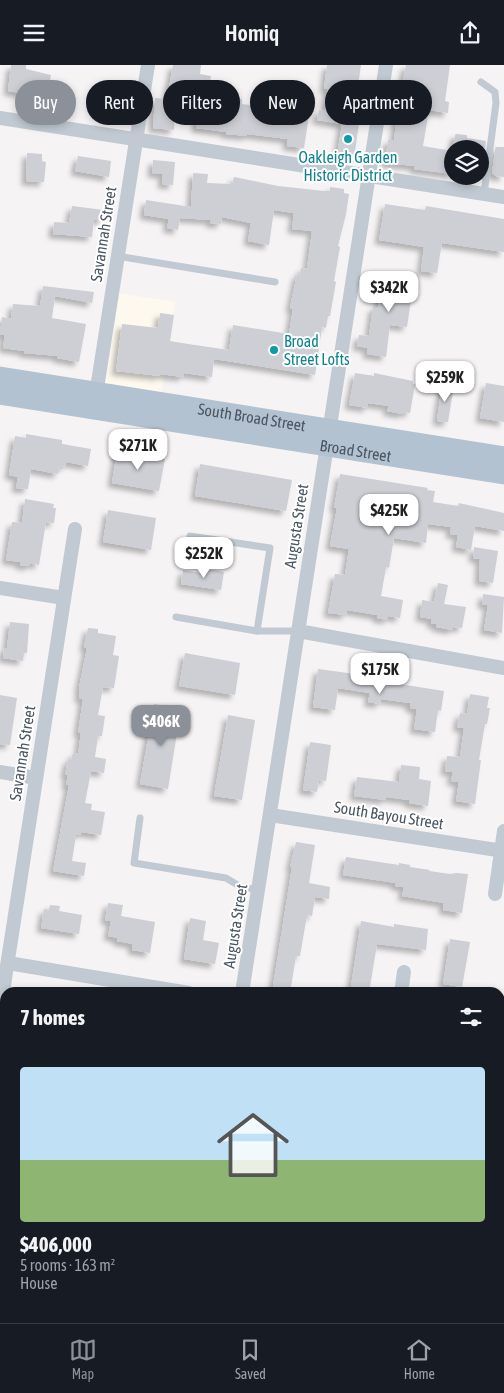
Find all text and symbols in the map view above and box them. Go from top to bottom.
icon: menu [20,19,48,47]
icon: share [456,19,484,47]
text: Homiq [225,20,279,46]
chip: Buy [15,80,76,125]
chip: Rent [86,80,153,125]
chip: Filters [163,80,240,125]
chip: New [250,80,315,125]
chip: Apartment [325,80,432,125]
marker: Oakleigh Garden Historic District [342,133,354,145]
map controls [444,140,489,185]
button: layers [444,140,489,185]
place label: Oakleigh Garden Historic District [299,148,397,184]
street label: Savannah Street [87,185,119,283]
pin: $342K [354,271,424,313]
text: $342K [370,278,408,296]
place label: Broad Street Lofts [284,332,350,368]
marker: Broad Street Lofts [268,344,280,356]
pin: $259K [410,361,480,403]
text: $259K [426,368,464,386]
street label: South Broad Street [197,400,307,434]
pin: $271K [103,429,173,471]
text: $271K [119,436,157,454]
street label: Broad Street [318,436,393,465]
street label: Augusta Street [280,482,313,570]
pin: $425K [354,493,424,536]
text: $425K [370,501,408,519]
pin: $252K [169,537,239,579]
text: $252K [185,544,223,562]
pin: $175K [345,653,415,695]
text: $175K [361,660,399,678]
street label: Savannah Street [6,704,38,802]
pin: $406K [126,705,196,747]
text: $406K [142,712,180,730]
street label: South Bayou Street [333,797,445,834]
street label: Augusta Street [219,882,252,970]
icon: filters [457,1003,485,1031]
text: 7 homes [20,1005,85,1029]
icon: home [208,1100,298,1190]
text: $406,000 [20,1232,92,1256]
text: 5 rooms · 163 m² [20,1256,115,1274]
text: House [20,1274,57,1292]
tab: Map [69,1336,97,1382]
tab: Saved [235,1336,266,1382]
tab: Home [404,1336,435,1382]

